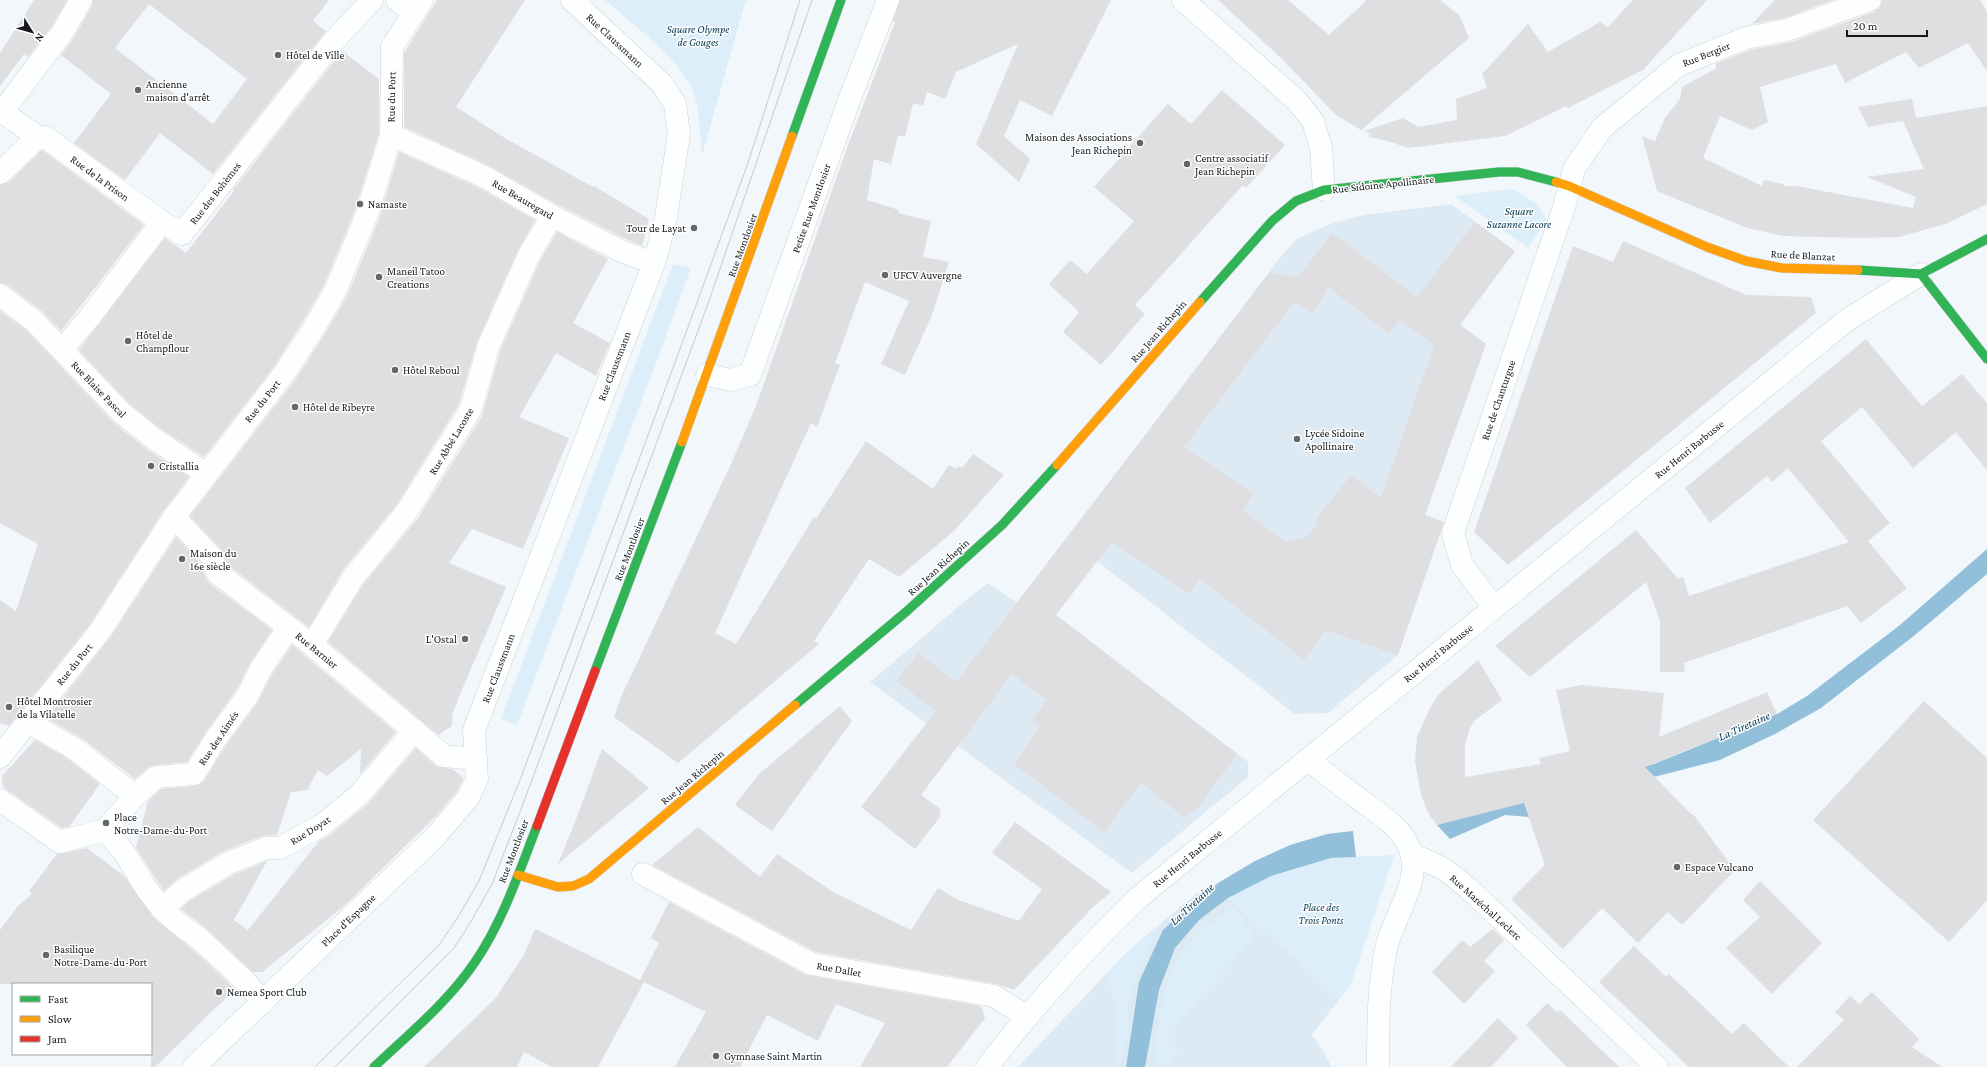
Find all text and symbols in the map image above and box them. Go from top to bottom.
street label: Rue Claussmann [584,11,646,69]
north arrow [12,12,52,52]
scale bar [1847,12,1927,38]
text: 20 m [1853,19,1878,33]
park label: Square Olympe de Gouges [667,23,730,49]
text: N [33,31,47,45]
street label: Rue Bergier [1680,39,1732,70]
place label: Hôtel de Ville [286,49,344,61]
marker: Hôtel de Ville [273,50,283,60]
street label: Rue du Port [385,71,397,122]
place label: Ancienne maison d'arrêt [146,78,210,103]
marker: Ancienne maison d'arrêt [133,85,143,95]
place label: Maison des Associations Jean Richepin [1025,131,1132,157]
marker: Maison des Associations Jean Richepin [1135,138,1145,148]
place label: Centre associatif Jean Richepin [1194,152,1269,178]
street label: Rue de la Prison [68,153,132,203]
street label: Rue des Bohèmes [187,159,243,227]
marker: Centre associatif Jean Richepin [1182,159,1192,169]
street label: Petite Rue Montlosier [789,162,833,254]
street label: Rue Sidoine Apollinaire [1332,173,1435,196]
street label: Rue Beauregard [490,177,556,222]
place label: Namaste [368,198,407,210]
marker: Namaste [355,199,365,209]
park label: Square Suzanne Lacore [1487,205,1552,230]
street label: Rue Montlosier [725,211,759,279]
place label: Tour de Layat [626,222,686,235]
marker: Tour de Layat [689,223,699,233]
street label: Rue de Blanzat [1770,247,1836,263]
place label: Maneil Tatoo Creations [387,265,446,290]
place label: UFCV Auvergne [893,269,962,282]
marker: UFCV Auvergne [880,270,890,280]
marker: Maneil Tatoo Creations [374,272,384,282]
street label: Rue Jean Richepin [1128,297,1189,365]
place label: Hôtel de Champflour [136,329,189,355]
street label: Rue Claussmann [595,330,633,402]
marker: Hôtel de Champflour [123,336,133,346]
street label: Rue Blaise Pascal [69,358,129,420]
street label: Rue de Chanturgue [1479,358,1518,442]
place label: Hôtel Reboul [403,364,460,376]
marker: Hôtel Reboul [390,365,400,375]
street label: Rue du Port [242,377,283,425]
place label: Hôtel de Ribeyre [303,401,375,414]
marker: Hôtel de Ribeyre [290,402,300,412]
street label: Rue Abbé Lacoste [426,405,476,477]
street label: Rue Henri Barbusse [1652,417,1726,481]
place label: Lycée Sidoine Apollinaire [1305,427,1365,453]
marker: Lycée Sidoine Apollinaire [1292,434,1302,444]
place label: Cristallia [159,460,199,472]
marker: Cristallia [146,461,156,471]
street label: Rue Montlosier [611,515,647,582]
street label: Rue Jean Richepin [905,536,972,599]
place label: Maison du 16e siècle [190,547,237,572]
marker: Maison du 16e siècle [177,554,187,564]
street label: Rue Henri Barbusse [1401,621,1475,685]
street label: Rue Barnier [293,629,341,671]
street label: Rue Claussmann [479,632,517,704]
place label: L'Ostal [426,633,457,645]
marker: L'Ostal [460,634,470,644]
street label: Rue du Port [53,640,95,687]
place label: Hôtel Montrosier de la Vilatelle [17,695,92,720]
marker: Hôtel Montrosier de la Vilatelle [4,702,14,712]
water label: La Tiretaine [1716,708,1772,744]
street label: Rue des Aimés [195,709,241,767]
street label: Rue Jean Richepin [658,747,727,808]
place label: Place Notre-Dame-du-Port [114,811,208,836]
street label: Rue Doyat [288,813,333,848]
street label: Rue Montlosier [495,817,531,884]
marker: Place Notre-Dame-du-Port [101,818,111,828]
street label: Rue Henri Barbusse [1150,826,1224,890]
place label: Espace Vulcano [1685,861,1754,874]
marker: Espace Vulcano [1672,862,1682,872]
street label: Rue Maréchal Leclerc [1448,872,1525,943]
water label: La Tiretaine [1167,880,1217,928]
street label: Place d'Espagne [318,891,378,950]
park label: Place des Trois Ponts [1299,901,1344,926]
place label: Basilique Notre-Dame-du-Port [54,943,148,968]
marker: Basilique Notre-Dame-du-Port [41,950,51,960]
street label: Rue Dallet [816,959,863,979]
legend [12,983,152,1055]
place label: Nemea Sport Club [227,986,307,999]
marker: Nemea Sport Club [214,987,224,997]
text: Fast [48,992,69,1006]
text: Slow [48,1012,72,1026]
text: Jam [47,1032,67,1046]
place label: Gymnase Saint Martin [724,1050,822,1063]
marker: Gymnase Saint Martin [711,1051,721,1061]

